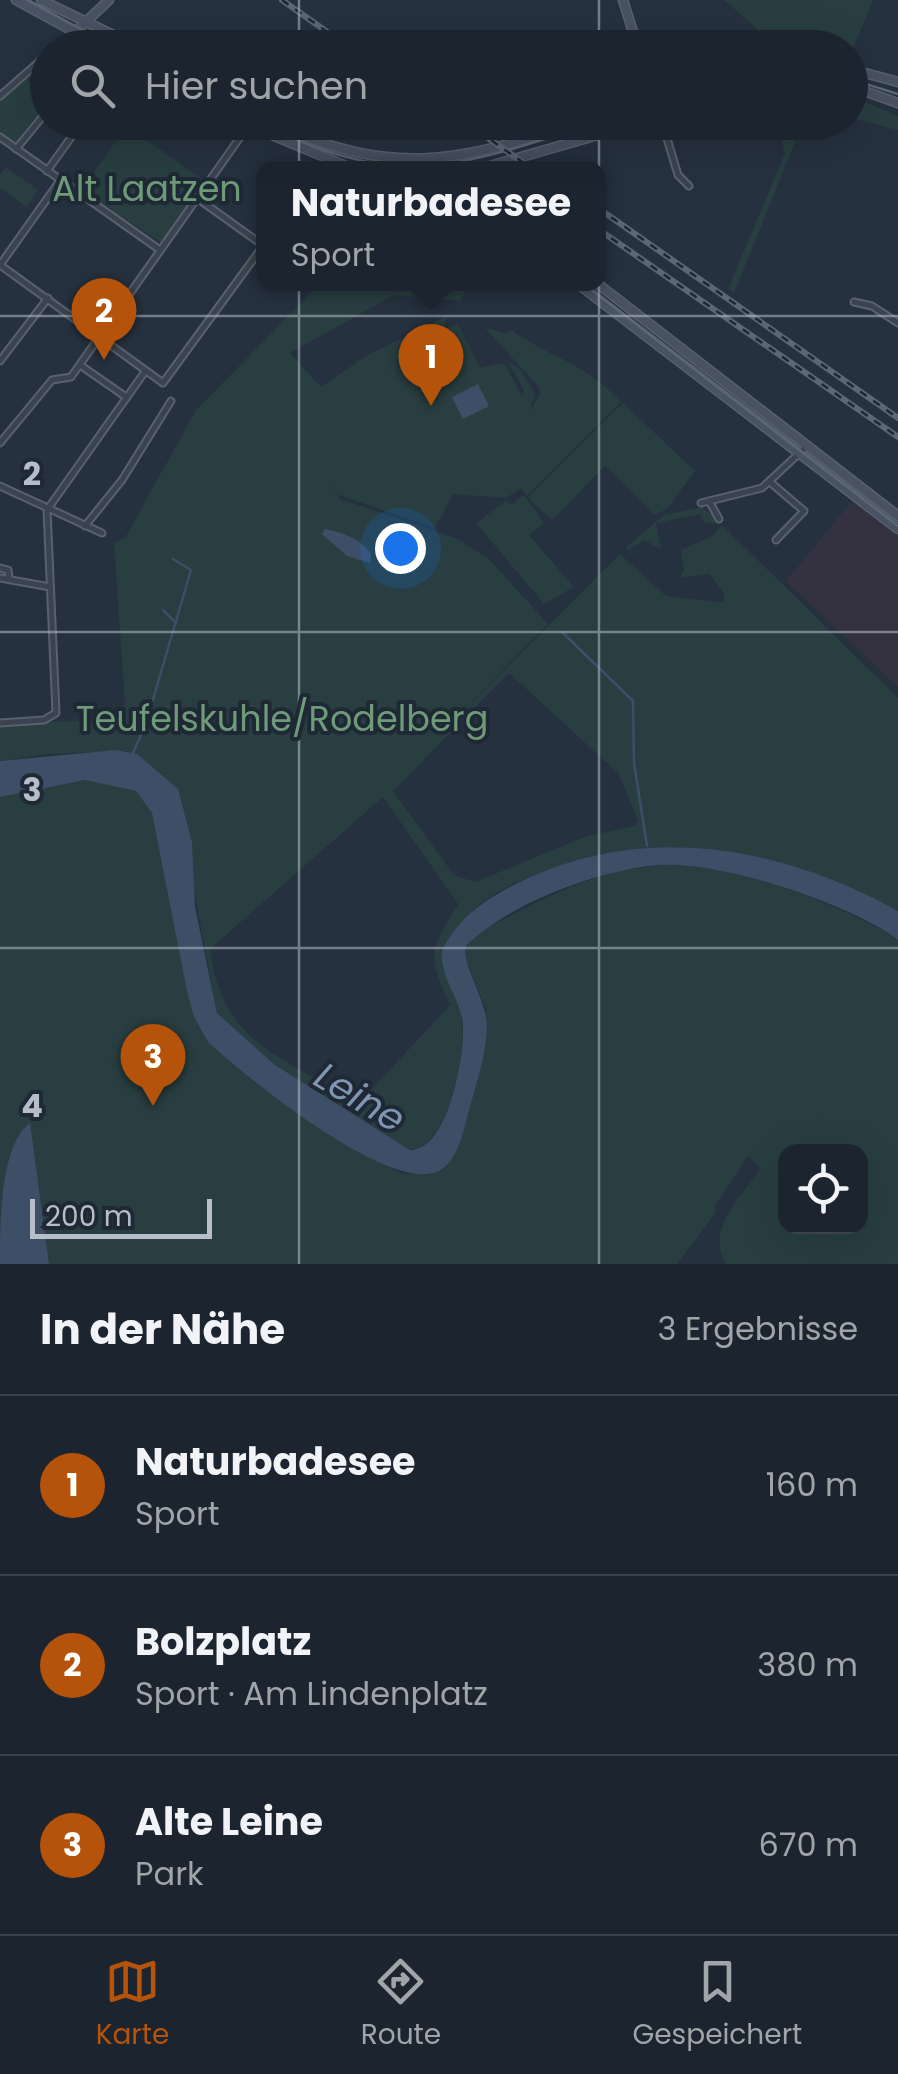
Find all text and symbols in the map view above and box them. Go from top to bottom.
search box [30,30,868,140]
icon: search [65,58,120,113]
text: Hier suchen [145,59,368,112]
popup [256,161,606,291]
park label: Alt Laatzen [52,164,242,213]
text: Naturbadesee [291,176,571,229]
text: Sport [291,232,375,277]
pin: 2 [72,278,136,360]
pin: 1 [398,324,464,406]
text: 2 [23,451,41,496]
your location [375,523,426,574]
park label: Teufelskuhle/Rodelberg [76,694,488,743]
text: 3 [22,767,42,812]
pin: 3 [120,1024,186,1106]
water label: Leine [305,1049,415,1145]
text: 4 [21,1083,43,1128]
map controls [778,1144,868,1234]
button: locate [778,1144,868,1234]
scale bar [30,1194,212,1238]
text: 200 m [45,1197,133,1236]
text: In der Nähe [40,1300,285,1359]
text: 3 Ergebnisse [658,1306,858,1351]
text: Naturbadesee [135,1435,416,1488]
text: 1 [66,1462,79,1507]
text: 160 m [766,1462,858,1507]
text: Sport [135,1491,219,1536]
text: Bolzplatz [135,1615,311,1668]
text: 2 [63,1642,82,1687]
text: 380 m [757,1642,858,1687]
text: Sport · Am Lindenplatz [135,1671,488,1716]
text: Alte Leine [135,1795,323,1848]
text: 3 [63,1822,82,1867]
text: 670 m [759,1822,858,1867]
text: Park [135,1851,204,1896]
tab: Karte [96,1954,169,2056]
tab: Route [361,1954,441,2056]
tab: Gespeichert [632,1954,802,2056]

